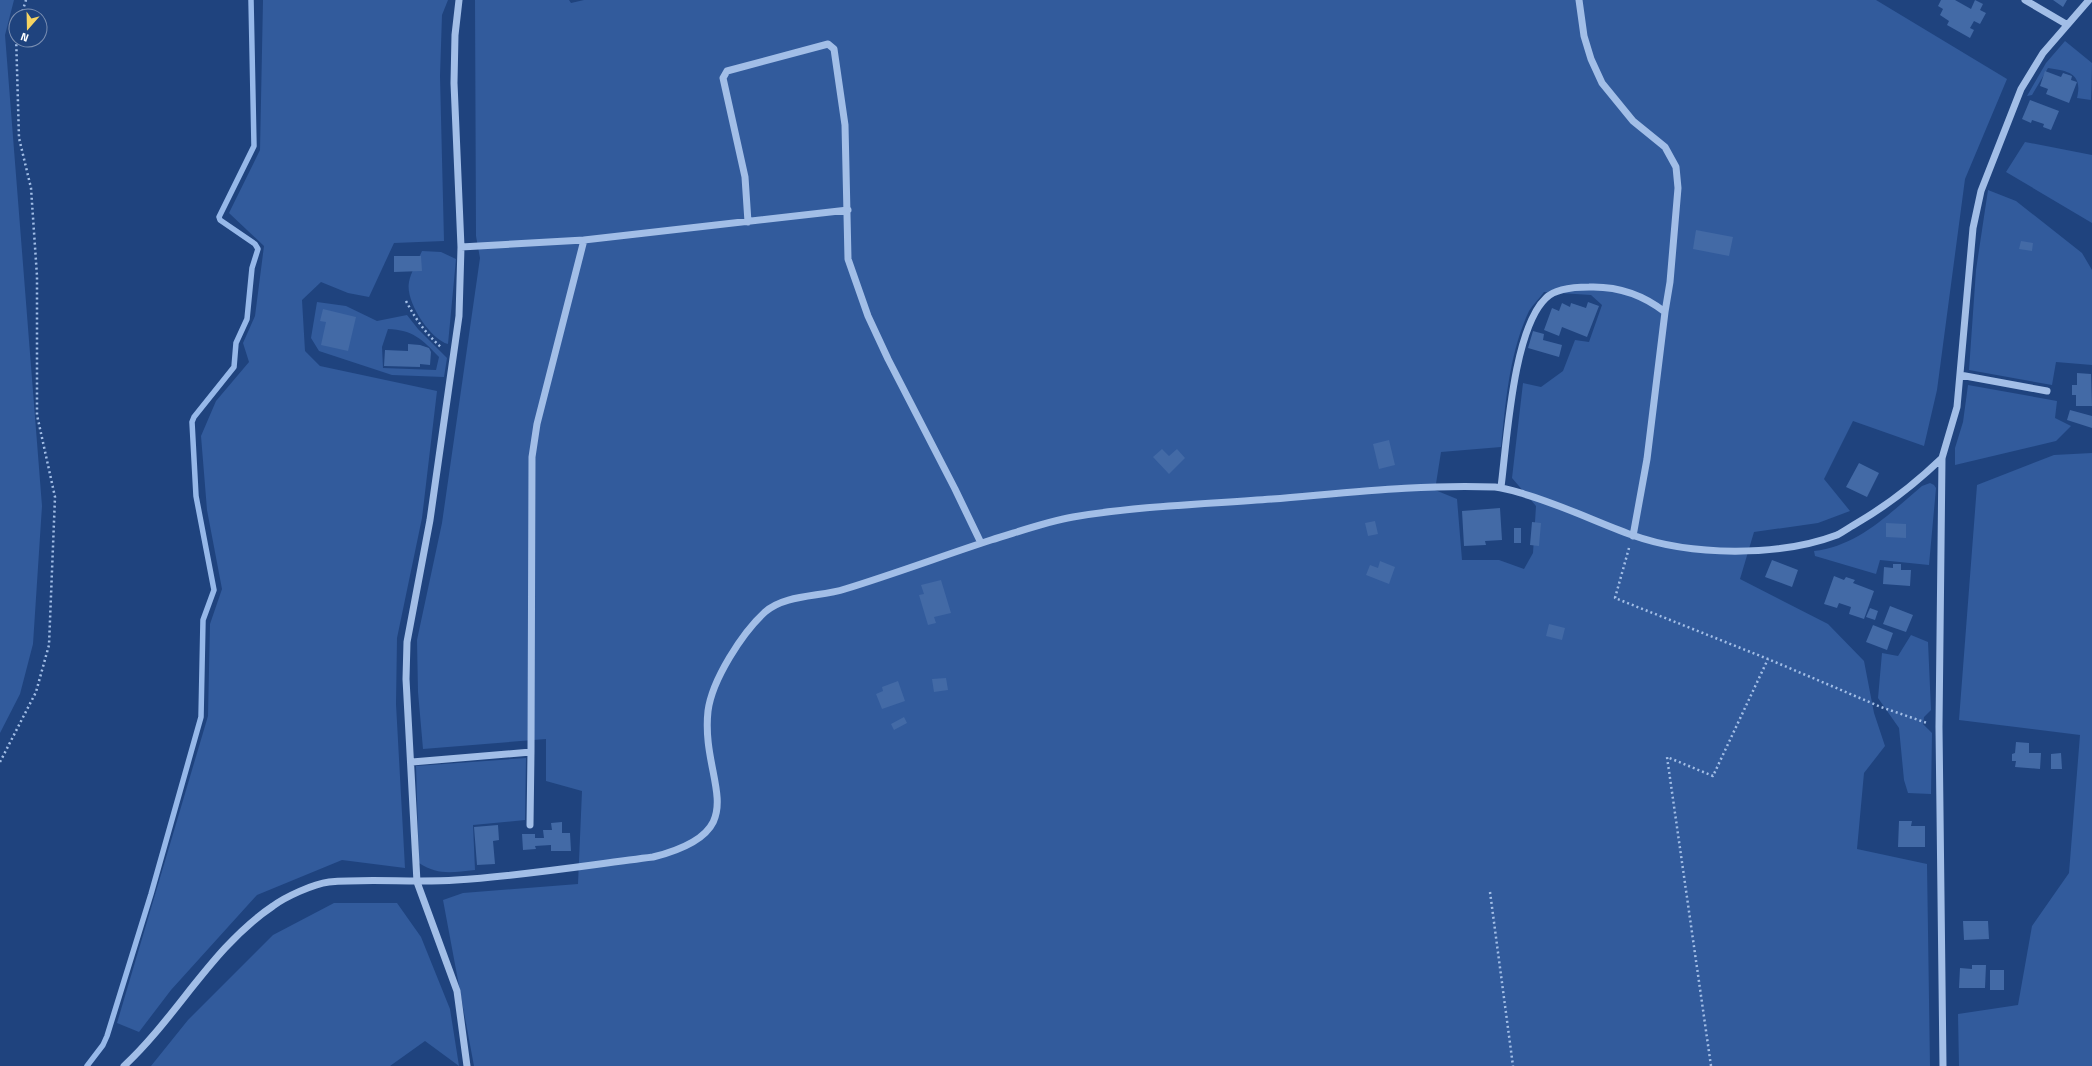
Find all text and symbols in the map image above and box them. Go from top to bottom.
north arrow [8,8,48,48]
text: N [18,29,31,46]

